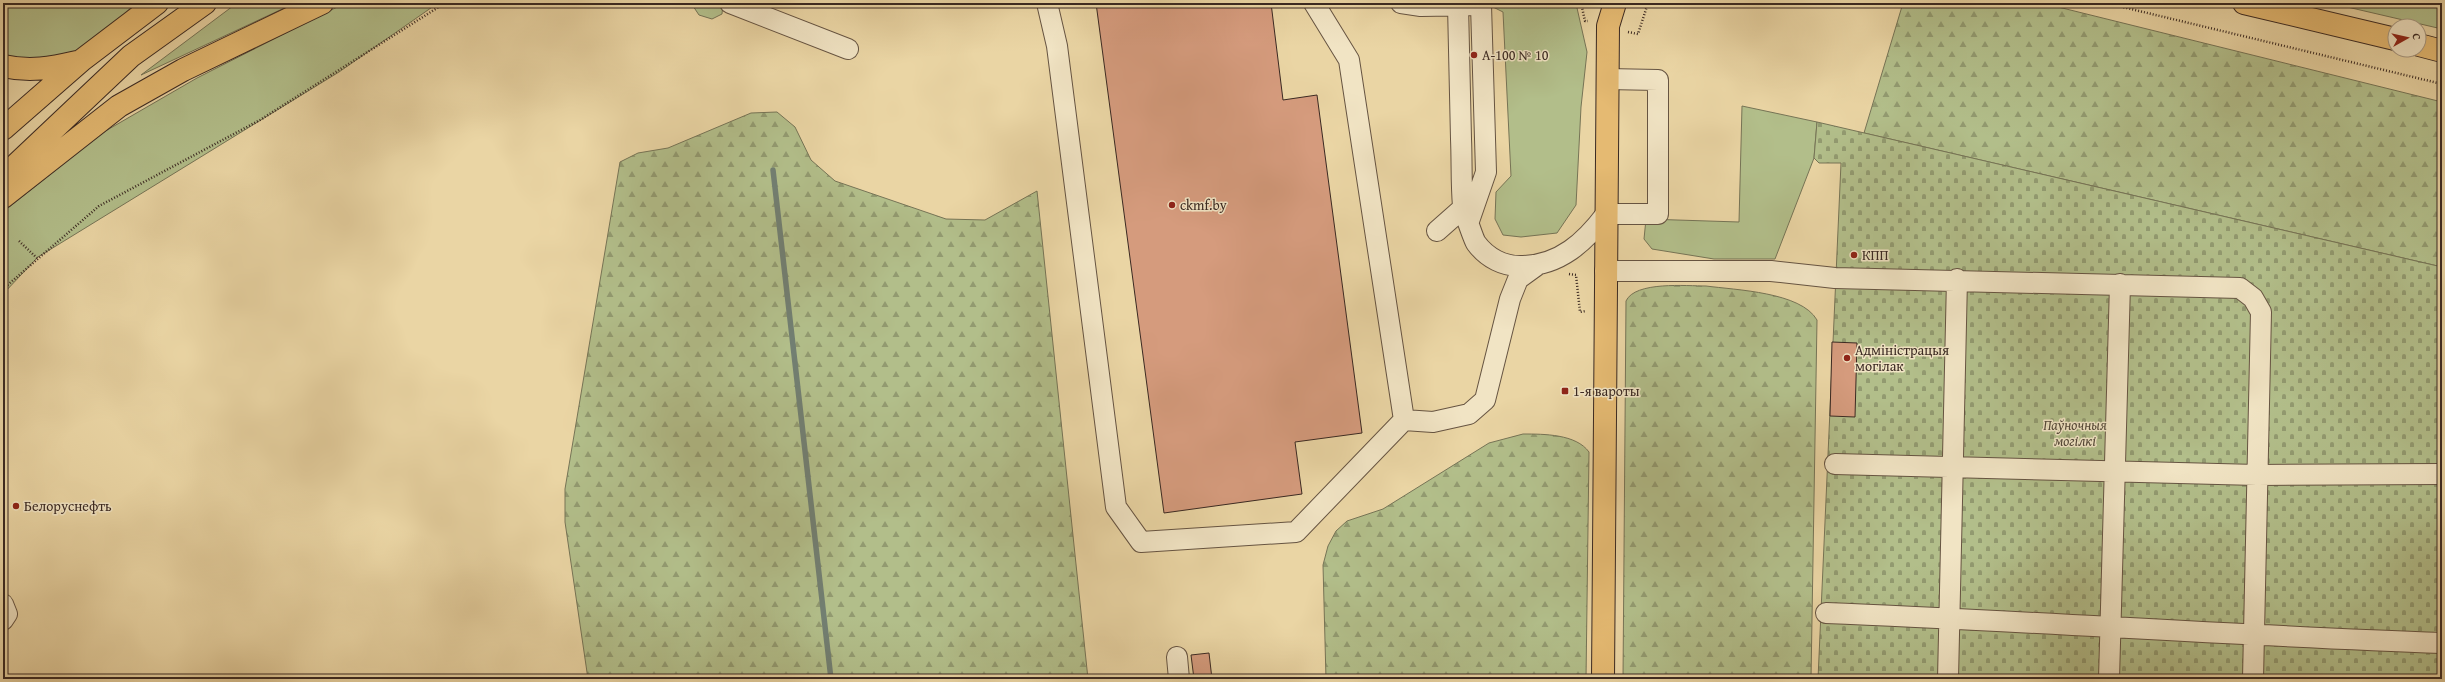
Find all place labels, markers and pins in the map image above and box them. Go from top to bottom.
place label: А-100 № 10 [1482,45,1549,65]
marker: А-100 № 10 [1469,50,1479,60]
place label: ckmf.by [1180,195,1227,215]
marker: ckmf.by [1167,200,1177,210]
place label: КПП [1862,245,1889,265]
marker: КПП [1849,250,1859,260]
place label: Адміністрацыя могілак [1855,340,1949,376]
marker: Адміністрацыя могілак [1842,353,1852,363]
place label: 1-я вароты [1573,381,1640,401]
marker: 1-я вароты [1560,386,1570,396]
place label: Белоруснефть [24,496,112,516]
marker: Белоруснефть [11,501,21,511]

